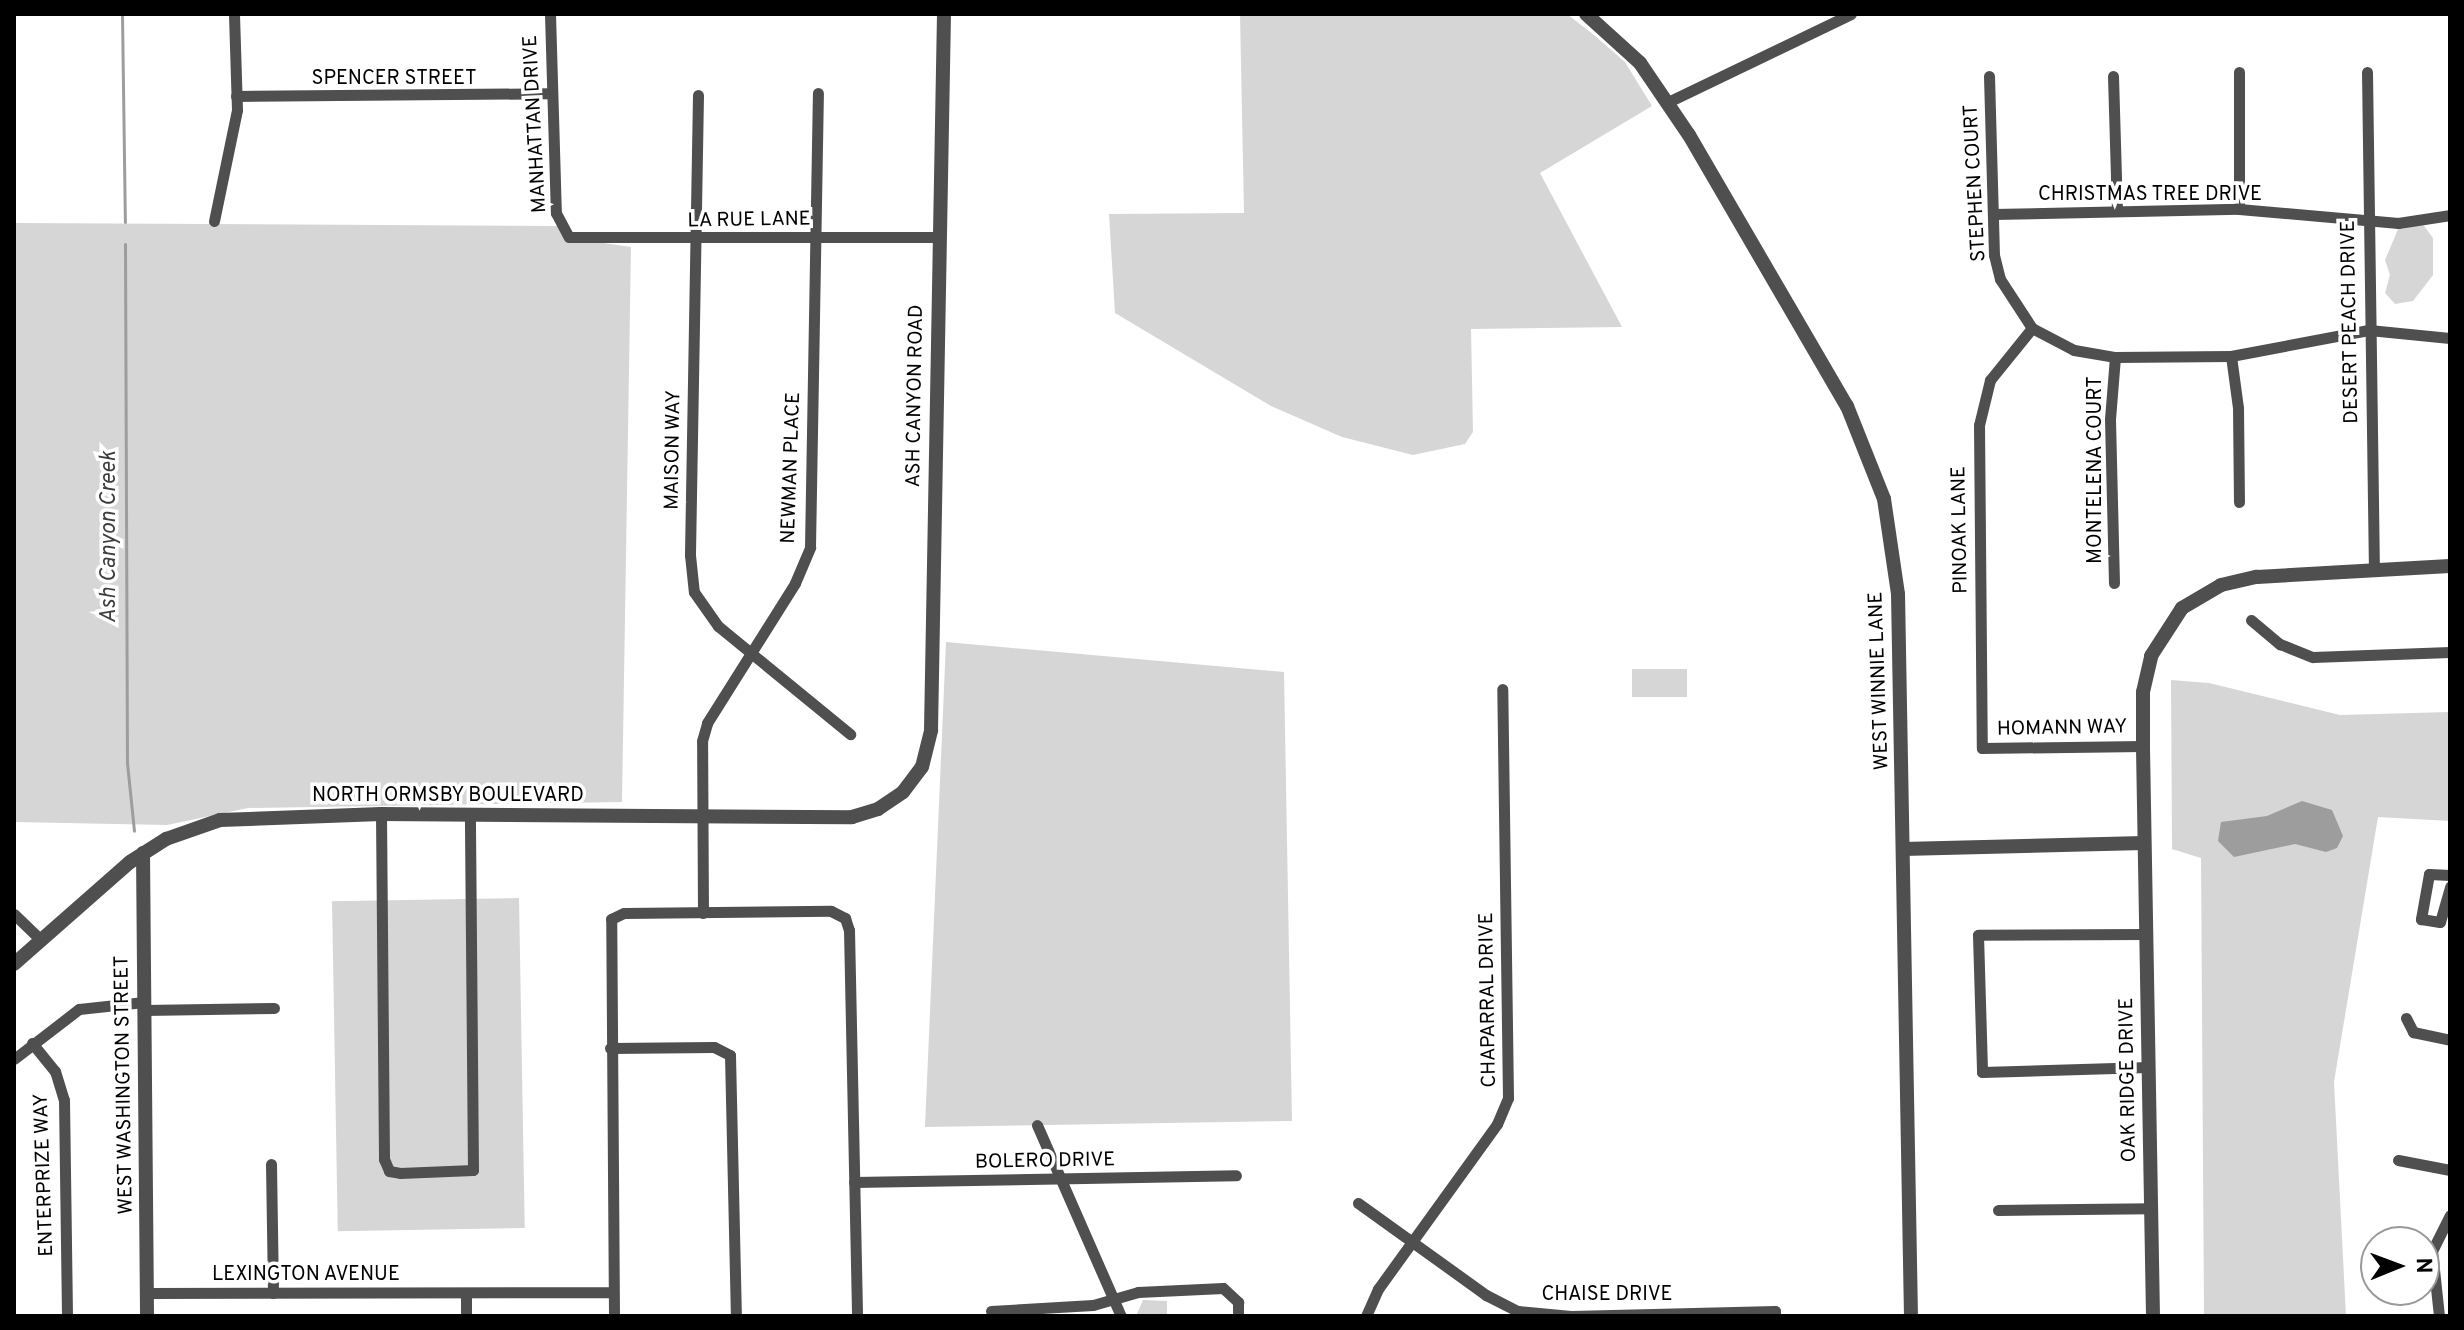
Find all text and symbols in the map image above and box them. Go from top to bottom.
street label: MANHATTAN DRIVE [519,34,553,214]
street label: SPENCER STREET [311,67,477,91]
street label: STEPHEN COURT [1960,104,1992,262]
street label: CHRISTMAS TREE DRIVE [2038,183,2262,207]
street label: LA RUE LANE [687,208,811,234]
street label: DESERT PEACH DRIVE [2337,220,2365,424]
street label: ASH CANYON ROAD [902,304,930,488]
street label: MONTELENA COURT [2084,376,2108,564]
street label: MAISON WAY [661,390,687,510]
street label: NEWMAN PLACE [777,392,807,544]
water label: Ash Canyon Creek [97,451,123,623]
street label: PINOAK LANE [1948,466,1974,594]
street label: WEST WINNIE LANE [1865,591,1895,771]
street label: HOMANN WAY [1996,716,2128,742]
street label: NORTH ORMSBY BOULEVARD [312,784,584,808]
street label: CHAPARRAL DRIVE [1475,912,1503,1088]
street label: WEST WASHINGTON STREET [111,955,139,1215]
street label: OAK RIDGE DRIVE [2116,997,2142,1163]
street label: ENTERPRIZE WAY [30,1093,60,1257]
street label: BOLERO DRIVE [975,1149,1115,1175]
north arrow [2360,1226,2440,1306]
text: N [2409,1257,2436,1274]
street label: LEXINGTON AVENUE [212,1263,400,1287]
street label: CHAISE DRIVE [1542,1283,1672,1307]

